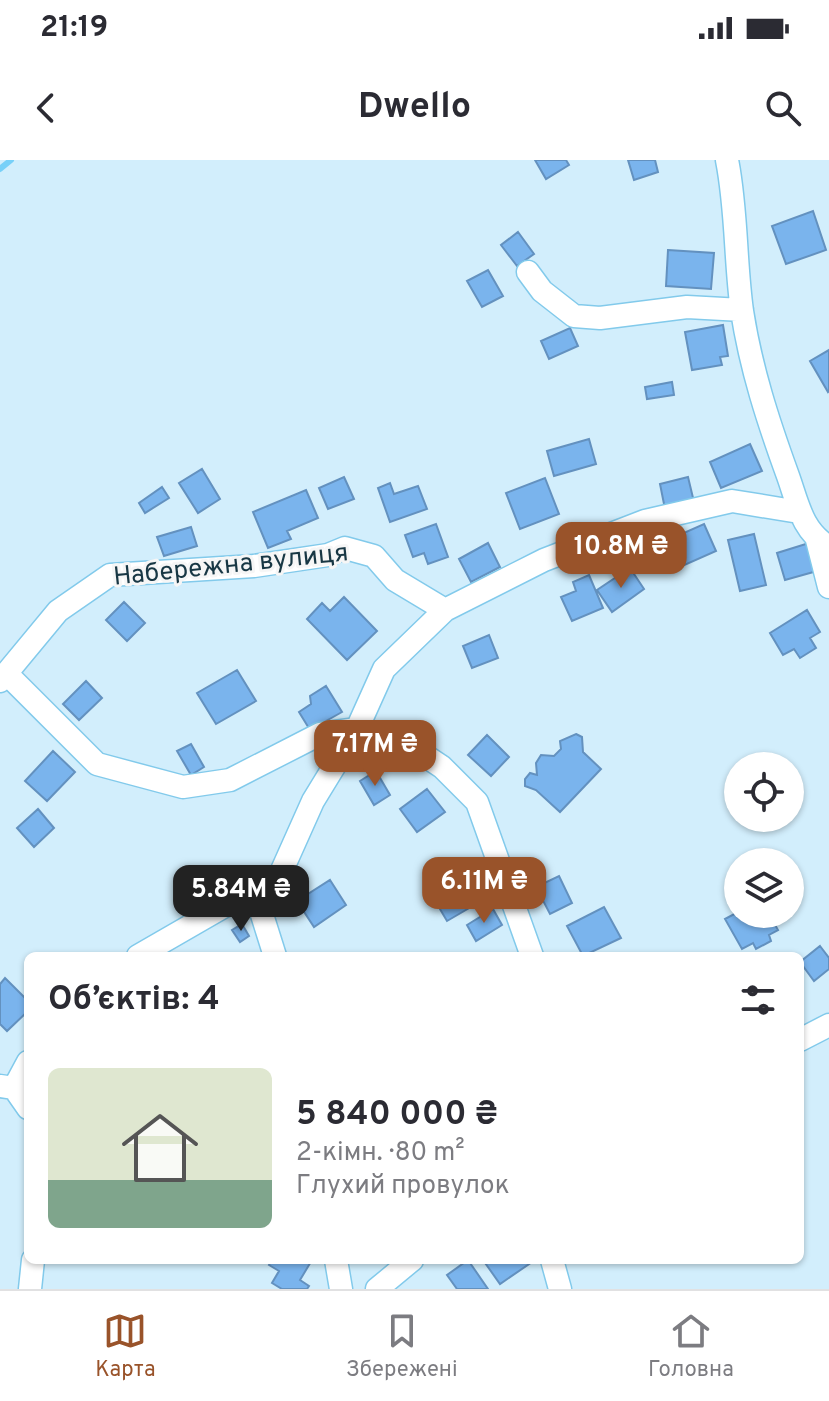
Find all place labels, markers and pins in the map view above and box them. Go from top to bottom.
pin: 10.8M ₴ [547,522,695,590]
pin: 7.17M ₴ [301,720,449,788]
pin: 6.11M ₴ [410,857,558,925]
pin: 5.84M ₴ [167,865,315,933]

